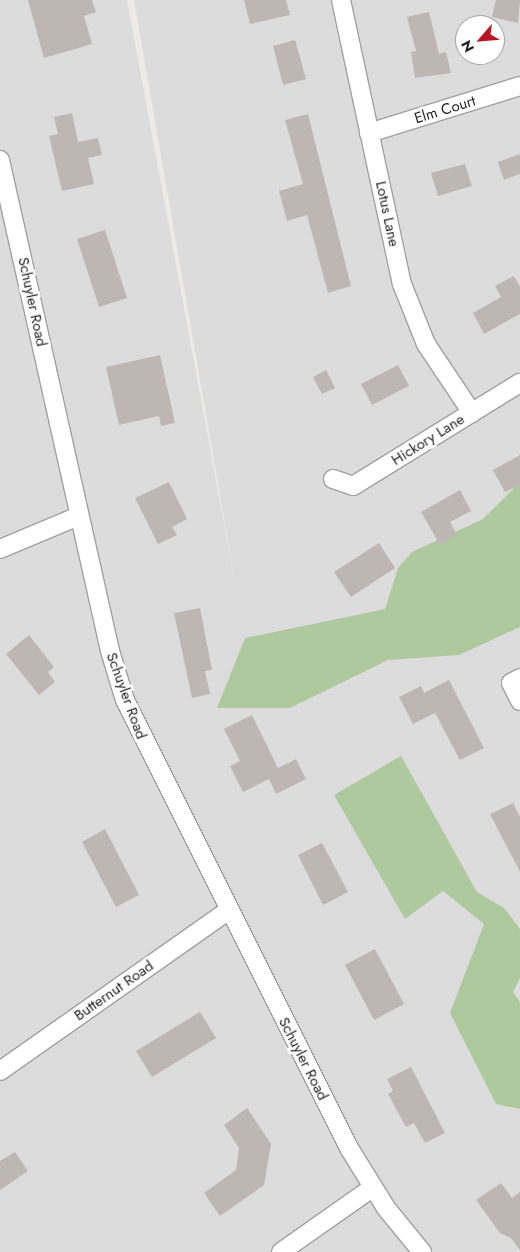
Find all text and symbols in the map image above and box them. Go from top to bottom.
north arrow [455,15,505,65]
text: N [456,37,479,56]
street label: Elm Court [412,92,478,128]
street label: Lotus Lane [371,180,403,248]
street label: Schuyler Road [14,256,50,348]
street label: Hickory Lane [388,410,468,470]
street label: Schuyler Road [102,650,150,742]
street label: Butternut Road [71,957,157,1025]
street label: Schuyler Road [274,1014,332,1104]

